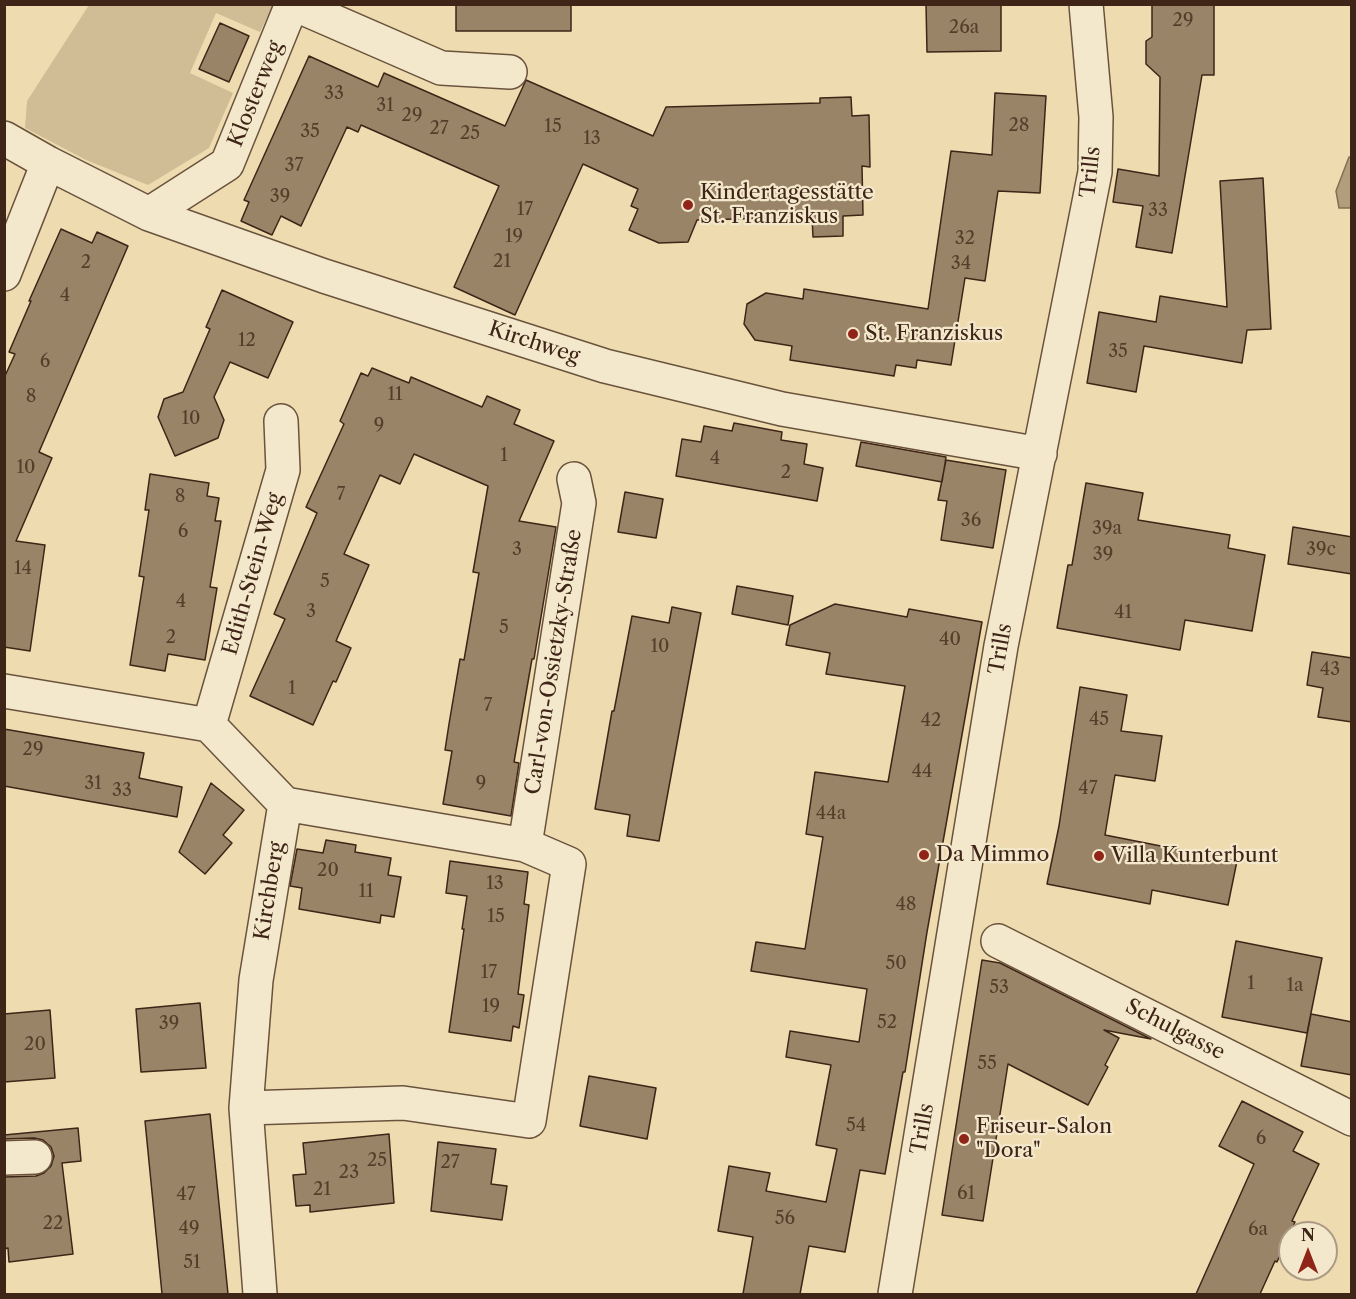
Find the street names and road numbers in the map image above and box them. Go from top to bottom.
street label: Klosterweg [223,37,289,151]
street label: Trills [1076,145,1106,199]
street label: Kirchweg [485,316,583,370]
street label: Edith-Stein-Weg [218,490,288,658]
street label: Carl-von-Ossietzky-Straße [521,527,587,797]
street label: Trills [984,622,1018,676]
street label: Kirchberg [250,840,290,942]
street label: Schulgasse [1121,994,1229,1066]
street label: Trills [906,1102,940,1156]

